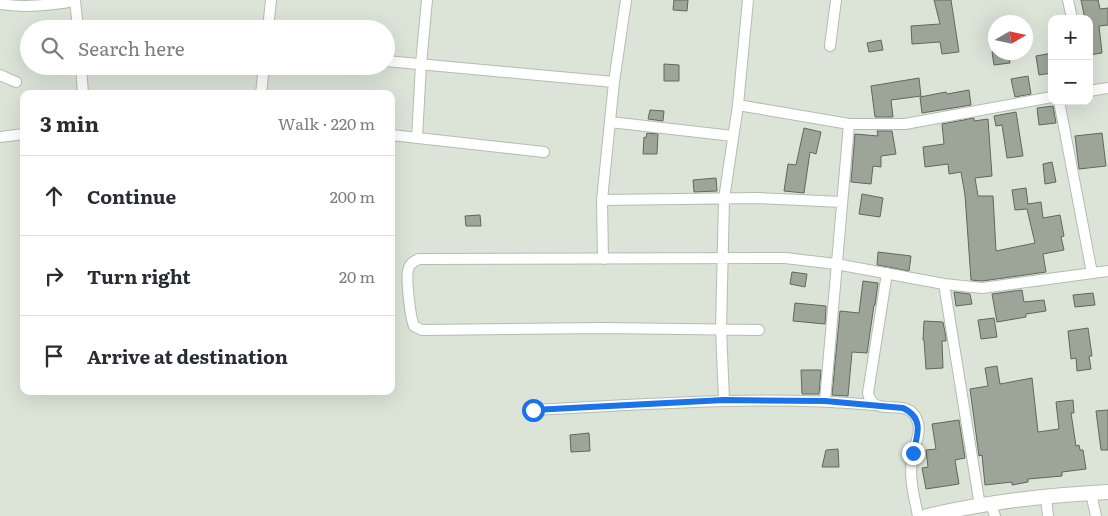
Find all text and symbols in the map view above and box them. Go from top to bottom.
north arrow [988,15,1033,60]
map controls [1048,15,1093,105]
button: + [1048,15,1093,60]
search box [20,20,395,75]
icon: search [38,34,66,62]
text: Search here [78,34,185,62]
button: − [1048,60,1093,105]
text: 3 min [40,107,99,138]
text: Walk · 220 m [278,111,375,135]
icon: ahead [40,182,68,210]
text: Continue [87,182,176,210]
text: 200 m [330,184,375,208]
icon: right [40,262,68,290]
text: Turn right [87,262,191,290]
text: 20 m [339,264,375,288]
icon: arrive [40,342,68,370]
text: Arrive at destination [87,342,288,370]
route start [522,399,545,422]
route end [902,442,925,465]

